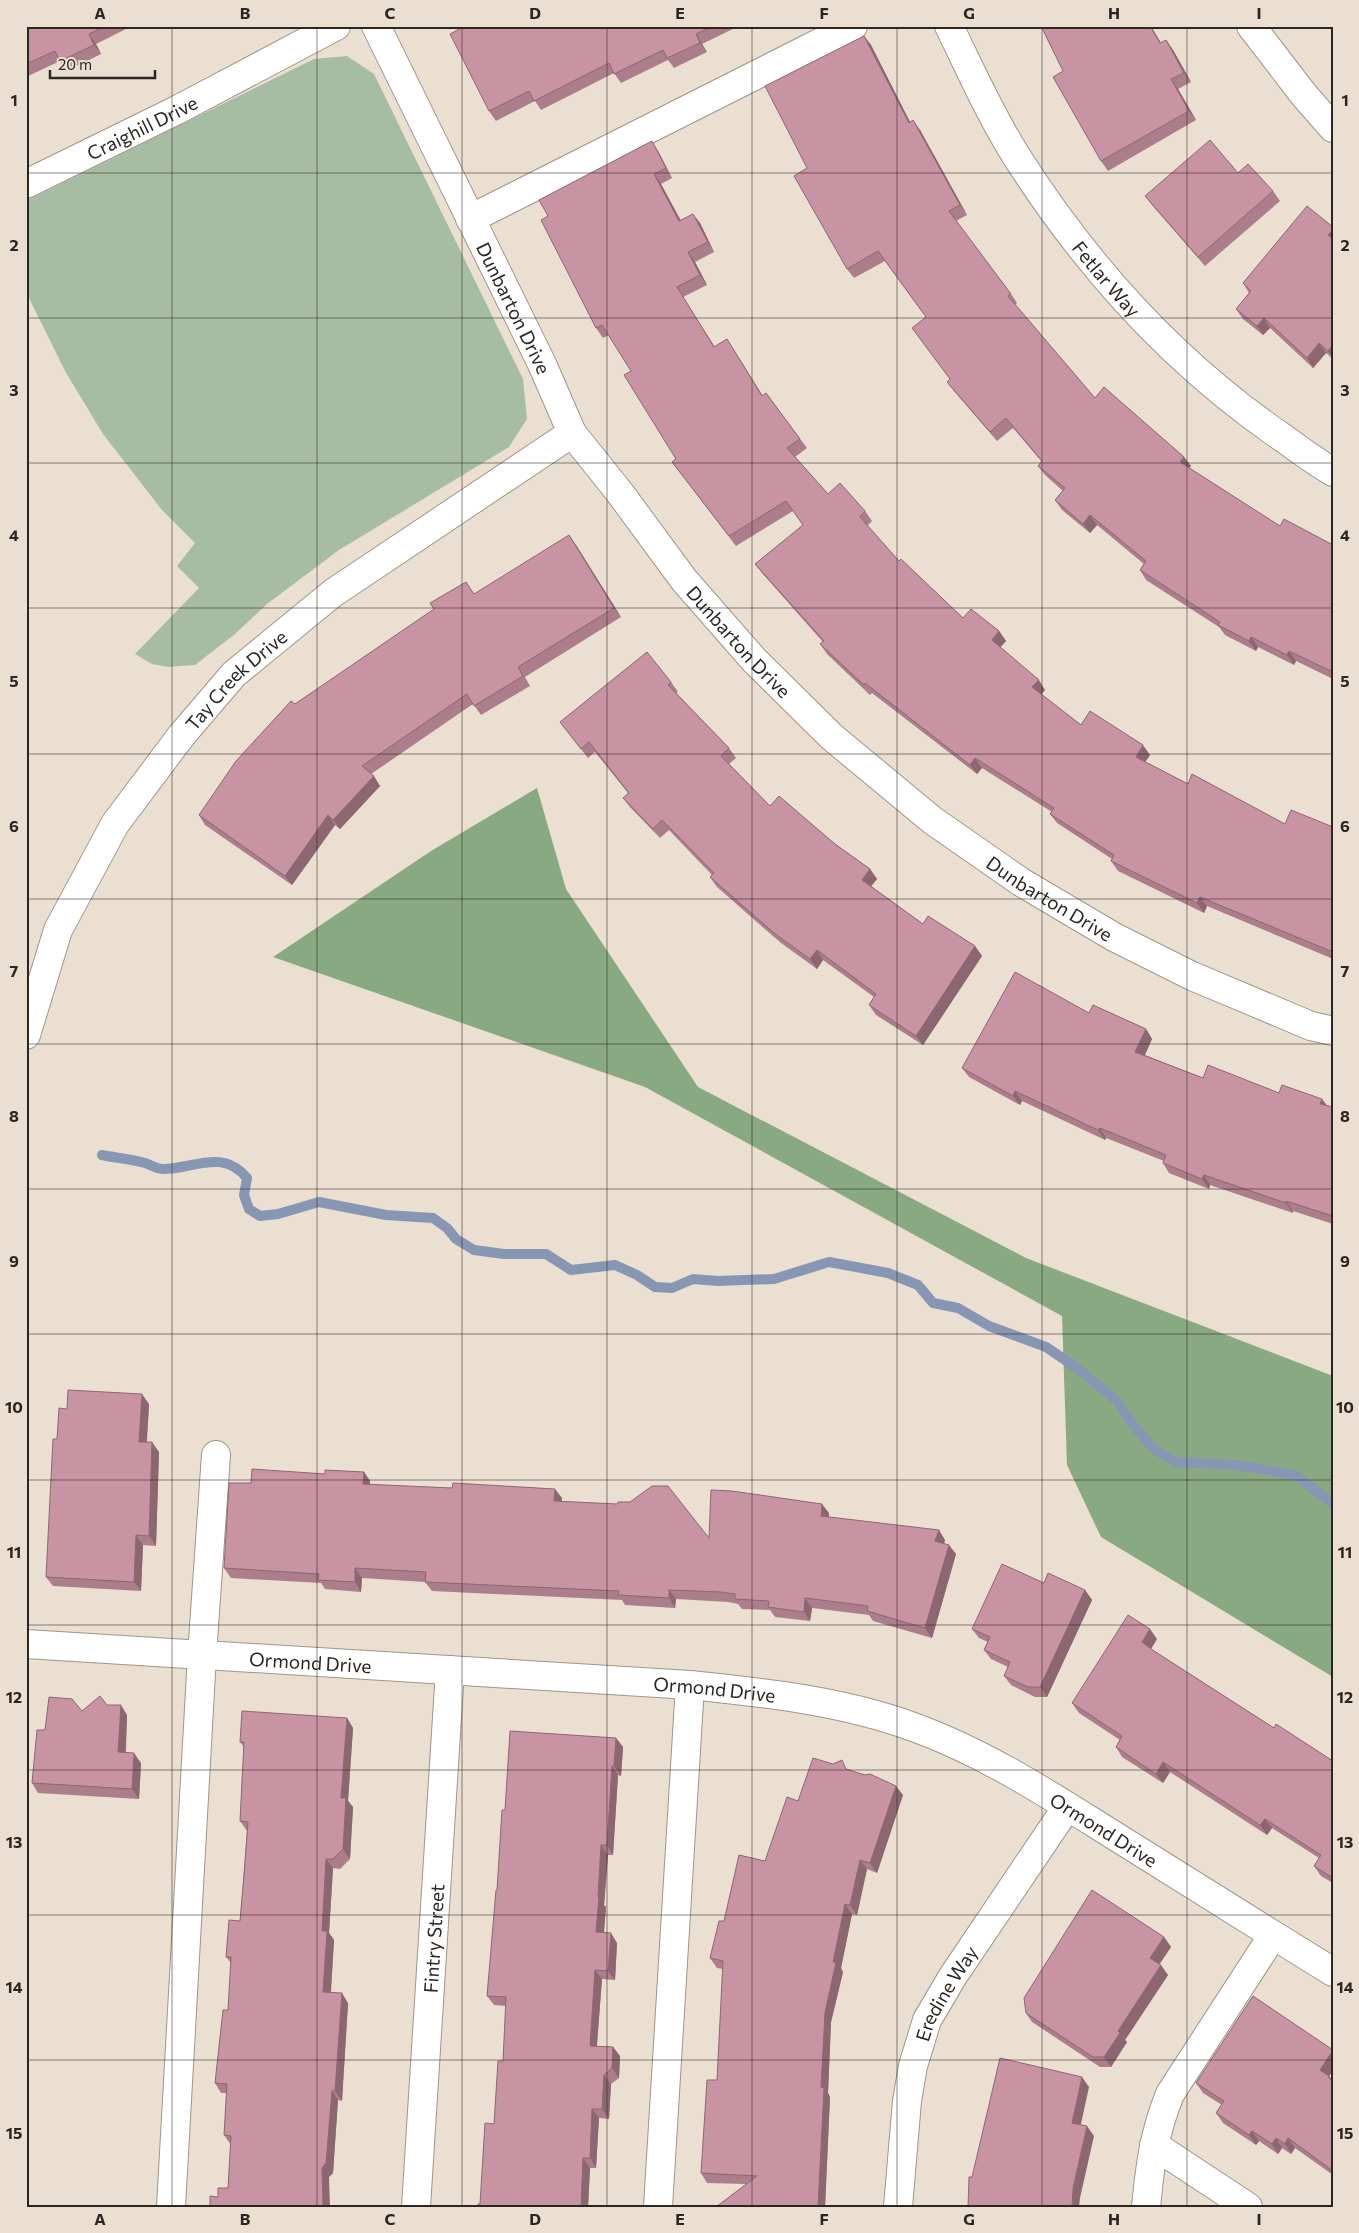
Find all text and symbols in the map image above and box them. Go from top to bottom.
text: A [94,3,106,22]
text: B [240,3,251,22]
text: C [385,3,396,22]
text: D [529,3,541,22]
text: E [675,3,685,22]
text: F [819,3,829,22]
text: G [963,3,975,22]
text: H [1108,3,1120,22]
text: I [1256,3,1262,22]
scale bar [50,48,155,80]
text: 20 m [58,55,92,73]
text: 1 [10,90,18,109]
street label: Craighill Drive [83,90,201,164]
text: 1 [1341,90,1349,109]
text: 2 [9,235,19,254]
text: 2 [1340,235,1350,254]
street label: Fetlar Way [1068,236,1146,321]
street label: Dunbarton Drive [472,238,556,377]
text: 3 [9,380,19,399]
text: 3 [1340,380,1350,399]
text: 4 [9,525,19,544]
text: 4 [1340,525,1350,544]
street label: Dunbarton Drive [682,580,796,702]
street label: Tay Creek Drive [180,624,291,734]
text: 5 [9,671,19,690]
text: 5 [1340,671,1350,690]
text: 6 [9,816,19,835]
text: 6 [1340,816,1350,835]
street label: Dunbarton Drive [983,850,1117,945]
text: 7 [10,961,19,980]
text: 7 [1341,961,1350,980]
text: 8 [9,1106,19,1125]
text: 8 [1340,1106,1350,1125]
text: 9 [9,1251,19,1270]
text: 9 [1340,1251,1350,1270]
text: 10 [5,1397,23,1416]
text: 10 [1336,1397,1354,1416]
text: 11 [7,1542,21,1561]
text: 11 [1338,1542,1352,1561]
street label: Ormond Drive [249,1646,372,1677]
street label: Ormond Drive [653,1671,777,1706]
text: 12 [6,1687,22,1706]
text: 12 [1337,1687,1353,1706]
street label: Ormond Drive [1046,1787,1162,1871]
text: 13 [6,1832,22,1851]
text: 13 [1337,1832,1353,1851]
street label: Fintry Street [418,1883,448,1994]
street label: Eredine Way [910,1941,982,2044]
text: 14 [5,1977,23,1996]
text: 14 [1336,1977,1354,1996]
text: 15 [6,2123,22,2142]
text: 15 [1337,2123,1353,2142]
text: A [94,2209,106,2228]
text: B [240,2209,251,2228]
text: C [385,2209,396,2228]
text: D [529,2209,541,2228]
text: E [675,2209,685,2228]
text: F [819,2209,829,2228]
text: G [963,2209,975,2228]
text: H [1108,2209,1120,2228]
text: I [1256,2209,1262,2228]

